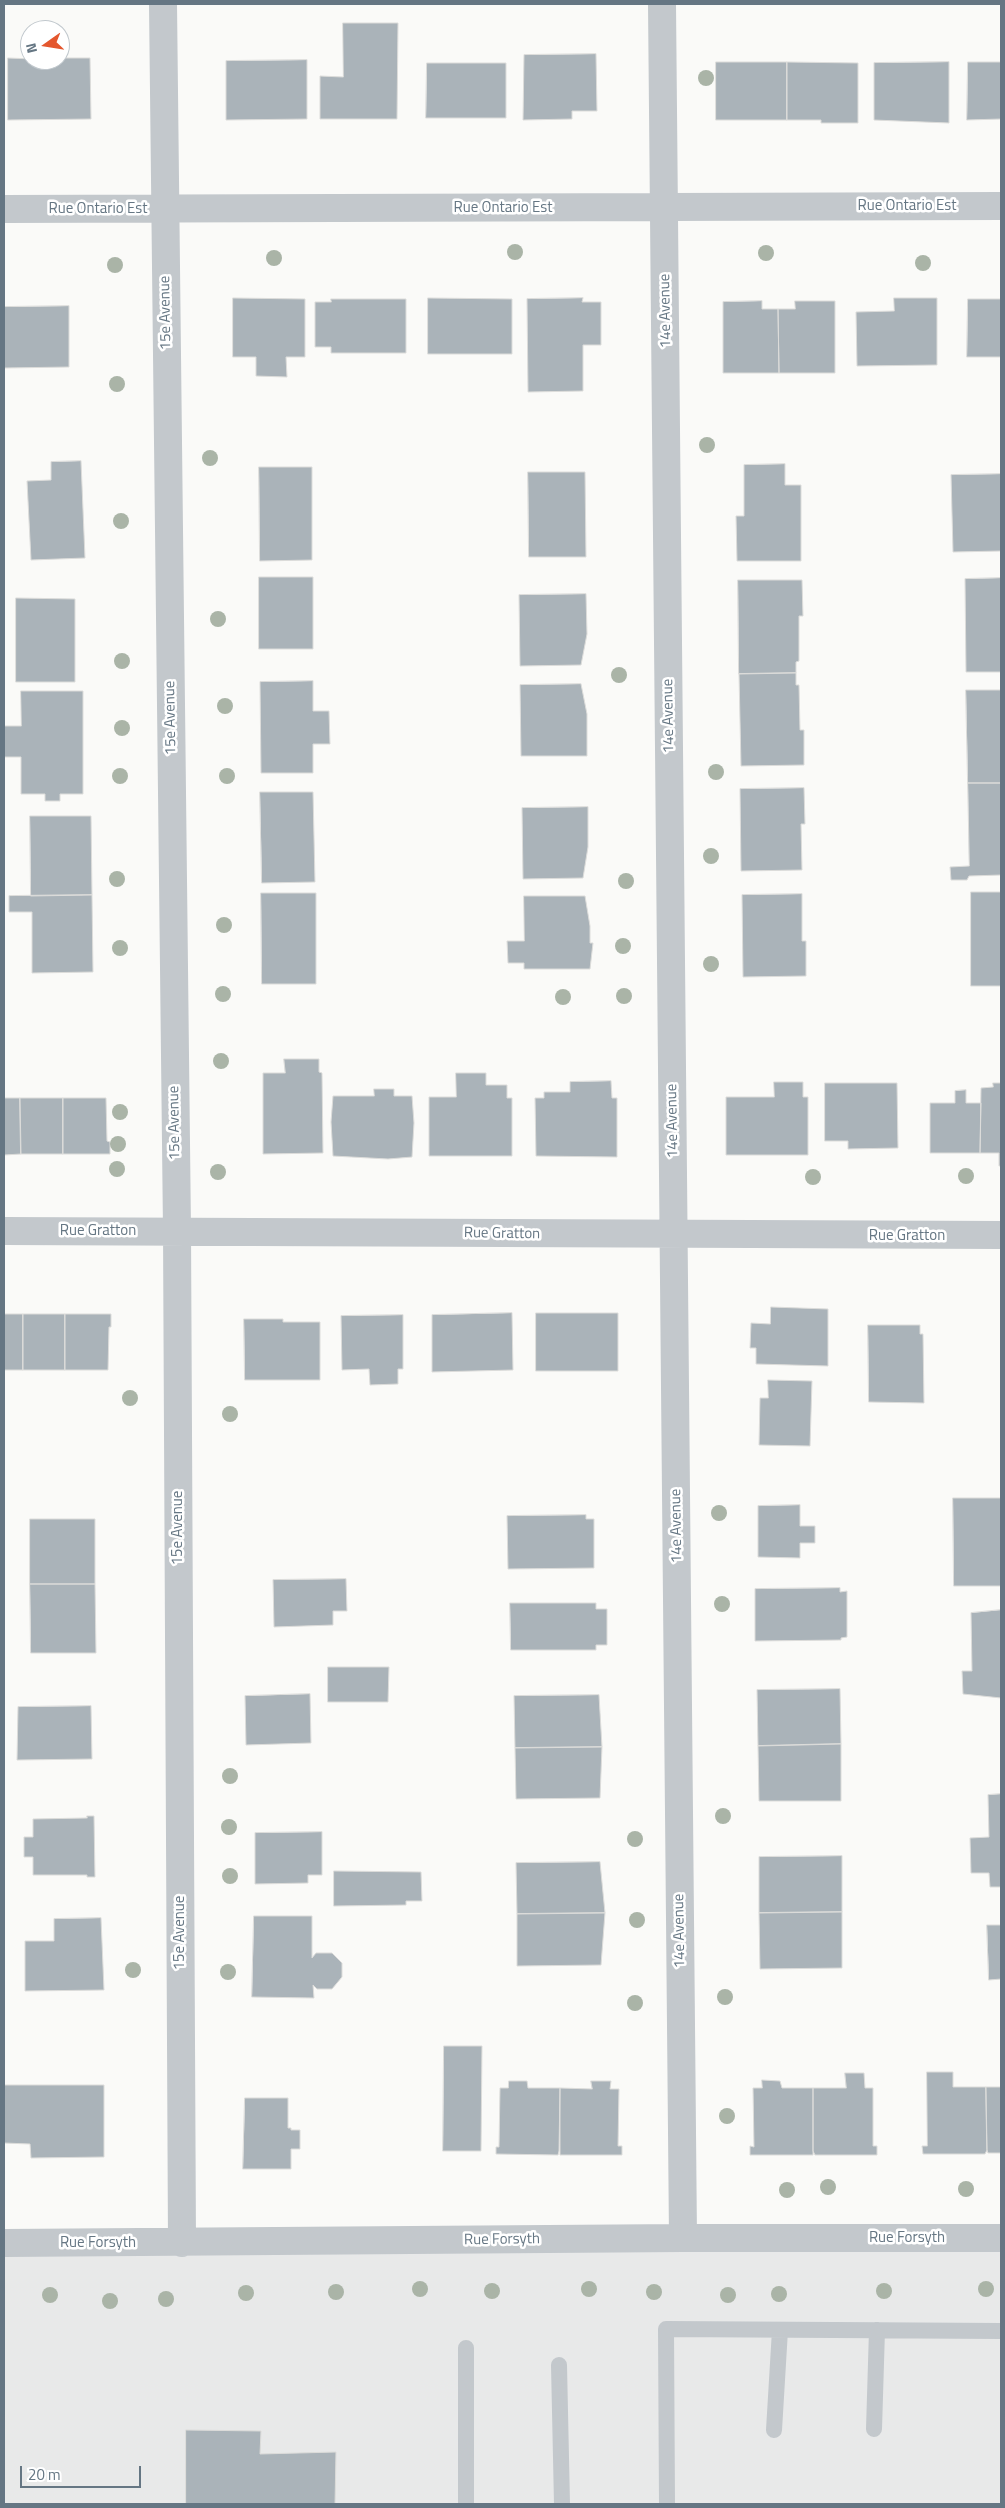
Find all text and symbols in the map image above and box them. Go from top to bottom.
north arrow [20,20,70,70]
text: N [20,41,42,55]
street label: Rue Ontario Est [858,197,956,215]
street label: Rue Ontario Est [454,199,552,217]
street label: Rue Ontario Est [49,200,147,218]
street label: 14e Avenue [656,274,676,348]
street label: 15e Avenue [156,276,176,350]
street label: 14e Avenue [659,679,679,753]
street label: 15e Avenue [161,681,181,755]
street label: 14e Avenue [663,1084,683,1158]
street label: 15e Avenue [165,1086,185,1160]
street label: Rue Gratton [60,1222,136,1240]
street label: Rue Gratton [464,1224,540,1244]
street label: Rue Gratton [869,1227,945,1245]
street label: 14e Avenue [667,1489,687,1563]
street label: 15e Avenue [169,1491,187,1565]
street label: 14e Avenue [670,1894,690,1968]
street label: 15e Avenue [171,1896,189,1970]
street label: Rue Forsyth [869,2229,945,2247]
street label: Rue Forsyth [464,2230,540,2250]
street label: Rue Forsyth [60,2234,136,2252]
scale bar [22,2456,144,2488]
text: 20 m [28,2463,61,2486]

